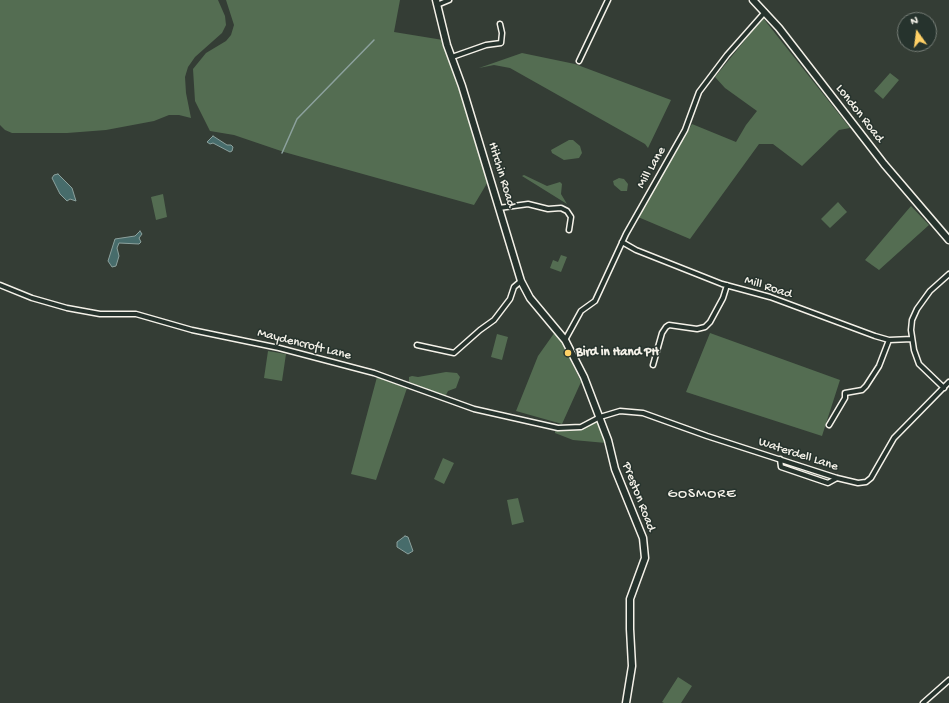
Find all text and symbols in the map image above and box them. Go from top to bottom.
north arrow [897,12,937,52]
text: N [909,15,919,28]
street label: London Road [831,82,887,146]
street label: Hitchin Road [484,140,518,210]
street label: Mill Lane [634,144,670,192]
street label: Mill Road [742,273,794,303]
street label: Maydencroft Lane [255,326,353,364]
place label: Bird in Hand PH [576,345,659,361]
marker: Bird in Hand PH [563,348,573,358]
street label: Waterdell Lane [756,435,840,475]
street label: Preston Road [618,460,658,534]
district label: GOSMORE [667,486,737,504]

